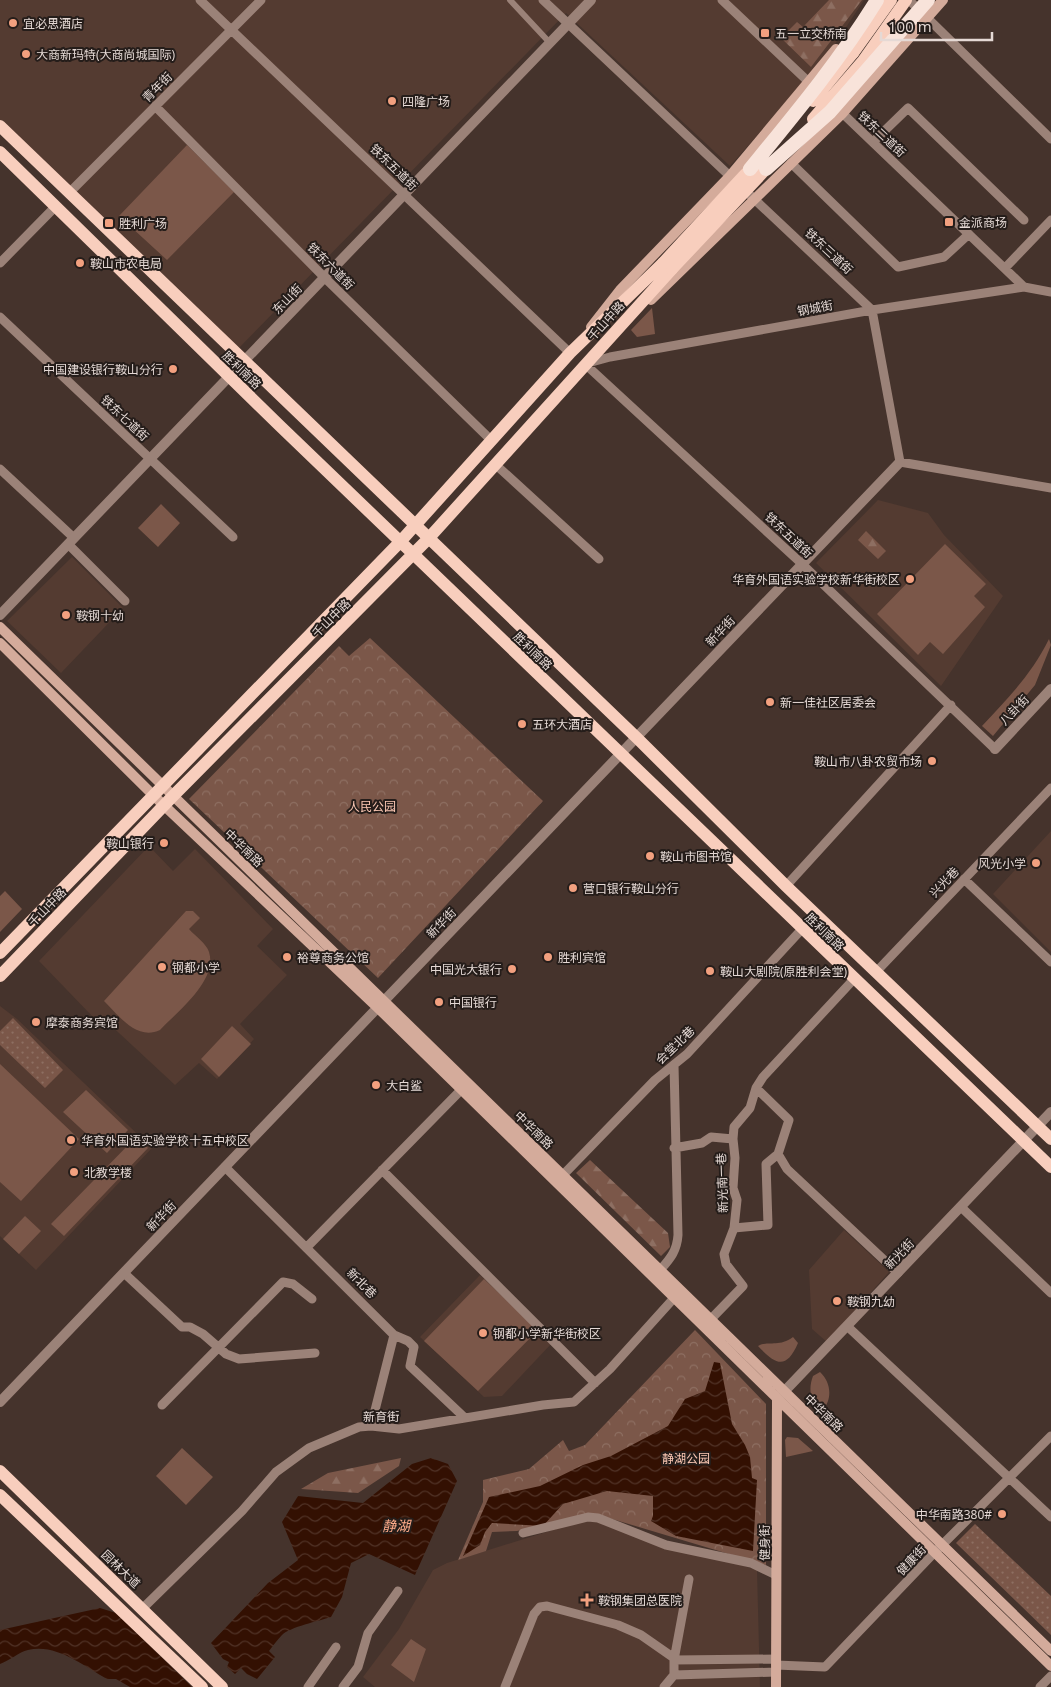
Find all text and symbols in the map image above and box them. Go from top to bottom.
scale bar [881,10,992,42]
place label: 宜必思酒店 [23,15,83,32]
text: 100 m [888,16,932,36]
marker: 宜必思酒店 [7,17,19,29]
place label: 五一立交桥南 [775,25,847,42]
marker: 五一立交桥南 [759,27,771,39]
place label: 大商新玛特(大商尚城国际) [36,46,176,63]
marker: 大商新玛特(大商尚城国际) [20,48,32,60]
street label: 青年街 [138,68,176,106]
place label: 四隆广场 [402,93,450,110]
marker: 四隆广场 [386,95,398,107]
street label: 铁东二道街 [854,107,910,161]
street label: 铁东五道街 [367,140,421,194]
place label: 金派商场 [959,214,1007,231]
place label: 胜利广场 [119,215,167,232]
marker: 金派商场 [943,216,955,228]
marker: 胜利广场 [103,217,115,229]
street label: 铁东三道街 [801,224,857,278]
street label: 铁东六道街 [304,239,358,293]
place label: 鞍山市农电局 [90,255,162,272]
marker: 鞍山市农电局 [74,257,86,269]
street label: 东山街 [268,280,306,318]
street label: 钢城街 [796,296,834,320]
street label: 千山中路 [584,297,628,345]
street label: 胜利南路 [219,347,265,393]
place label: 中国建设银行鞍山分行 [43,361,163,378]
marker: 中国建设银行鞍山分行 [167,363,179,375]
street label: 铁东七道街 [97,391,153,445]
street label: 铁东五道街 [761,508,817,562]
place label: 华育外国语实验学校新华街校区 [732,571,900,588]
marker: 华育外国语实验学校新华街校区 [904,573,916,585]
street label: 千山中路 [308,595,354,641]
place label: 鞍钢十幼 [76,607,124,624]
marker: 鞍钢十幼 [60,609,72,621]
street label: 新华街 [702,612,738,650]
street label: 胜利南路 [510,628,556,674]
street label: 八卦街 [996,691,1032,729]
place label: 新一佳社区居委会 [780,694,876,711]
marker: 新一佳社区居委会 [764,696,776,708]
place label: 五环大酒店 [532,716,592,733]
marker: 五环大酒店 [516,718,528,730]
place label: 鞍山市八卦农贸市场 [814,753,922,770]
marker: 鞍山市八卦农贸市场 [926,755,938,767]
park label: 人民公园 [348,798,396,815]
street label: 中华南路 [221,825,267,871]
place label: 鞍山银行 [106,835,154,852]
marker: 鞍山银行 [158,837,170,849]
place label: 鞍山市图书馆 [660,848,732,865]
marker: 鞍山市图书馆 [644,850,656,862]
place label: 风光小学 [978,855,1026,872]
marker: 风光小学 [1030,857,1042,869]
street label: 兴光巷 [926,863,962,901]
place label: 营口银行鞍山分行 [583,880,679,897]
marker: 营口银行鞍山分行 [567,882,579,894]
street label: 千山中路 [24,884,70,930]
street label: 新华街 [422,904,460,942]
street label: 胜利南路 [802,909,848,955]
place label: 裕尊商务公馆 [297,949,369,966]
place label: 胜利宾馆 [558,949,606,966]
marker: 裕尊商务公馆 [281,951,293,963]
marker: 胜利宾馆 [542,951,554,963]
place label: 钢都小学 [172,959,220,976]
marker: 钢都小学 [156,961,168,973]
place label: 中国光大银行 [430,961,502,978]
marker: 中国光大银行 [506,963,518,975]
place label: 鞍山大剧院(原胜利会堂) [720,963,848,980]
marker: 鞍山大剧院(原胜利会堂) [704,965,716,977]
place label: 中国银行 [449,994,497,1011]
marker: 中国银行 [433,996,445,1008]
place label: 摩泰商务宾馆 [46,1014,118,1031]
marker: 摩泰商务宾馆 [30,1016,42,1028]
street label: 会堂北巷 [652,1022,698,1068]
place label: 大白鲨 [386,1077,422,1094]
marker: 大白鲨 [370,1079,382,1091]
street label: 中华南路 [511,1107,557,1153]
place label: 华育外国语实验学校十五中校区 [81,1132,249,1149]
marker: 华育外国语实验学校十五中校区 [65,1134,77,1146]
street label: 新光南一巷 [712,1153,732,1213]
place label: 北教学楼 [84,1164,132,1181]
marker: 北教学楼 [68,1166,80,1178]
street label: 新华街 [142,1197,180,1235]
street label: 新光街 [880,1235,918,1273]
street label: 新北巷 [343,1264,381,1302]
place label: 鞍钢九幼 [847,1293,895,1310]
marker: 鞍钢九幼 [831,1295,843,1307]
place label: 钢都小学新华街校区 [493,1325,601,1342]
marker: 钢都小学新华街校区 [477,1327,489,1339]
street label: 中华南路 [801,1390,847,1436]
street label: 新育街 [363,1408,399,1425]
park label: 静湖公园 [662,1450,710,1467]
place label: 中华南路380# [916,1506,992,1523]
marker: 中华南路380# [996,1508,1008,1520]
water label: 静湖 [382,1516,412,1535]
street label: 健身街 [756,1525,773,1561]
street label: 健康街 [893,1541,929,1579]
street label: 园林大道 [98,1546,144,1592]
place label: 鞍钢集团总医院 [598,1592,682,1609]
marker: 鞍钢集团总医院 [580,1593,594,1607]

